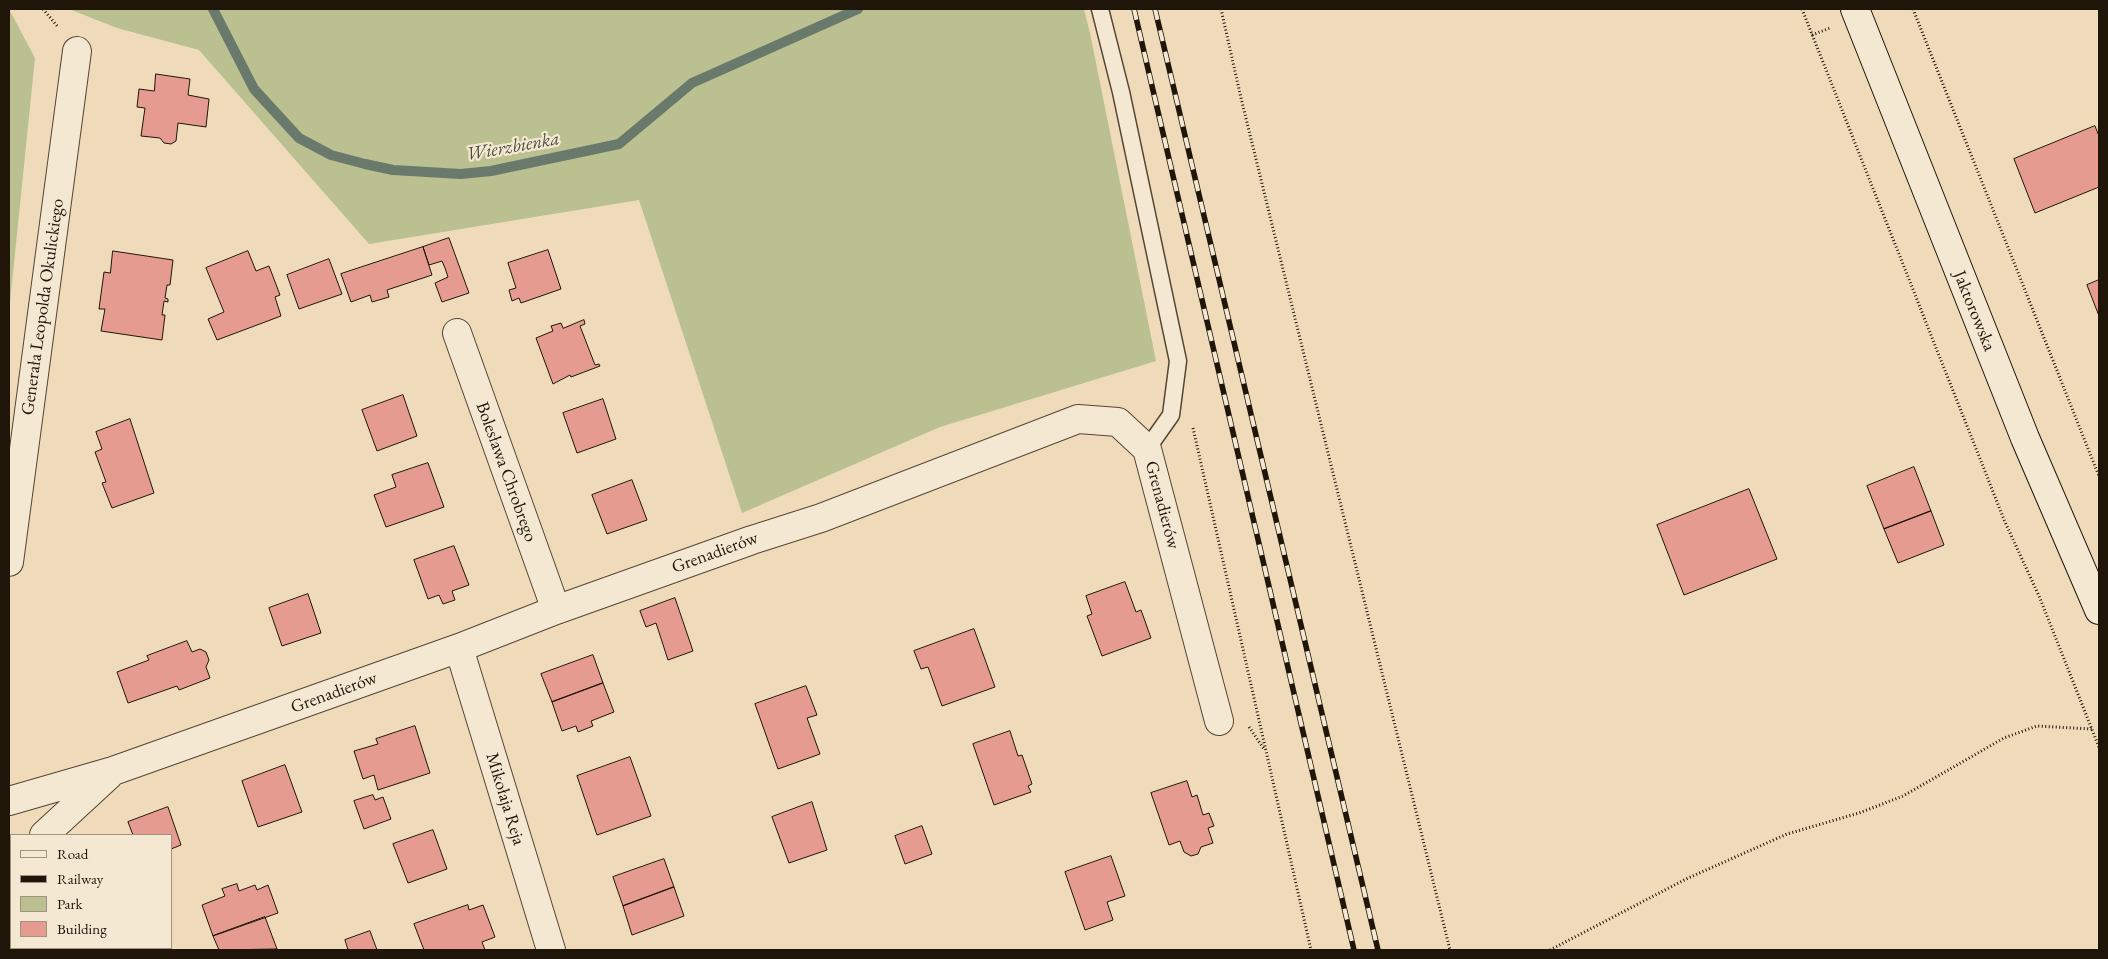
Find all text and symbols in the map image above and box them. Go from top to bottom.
water label: Wierzbienka [465,128,561,166]
street label: Generała Leopolda Okulickiego [17,197,69,417]
street label: Jaktorowska [1948,268,2000,354]
street label: Bolesława Chrobrego [471,399,541,545]
street label: Grenadierów [1140,459,1184,551]
street label: Grenadierów [669,527,761,579]
street label: Grenadierów [288,667,380,719]
street label: Mikołaja Reja [481,750,529,848]
legend [10,834,172,949]
text: Road [57,844,88,863]
text: Railway [57,869,103,888]
text: Park [57,894,83,913]
text: Building [57,919,107,938]

